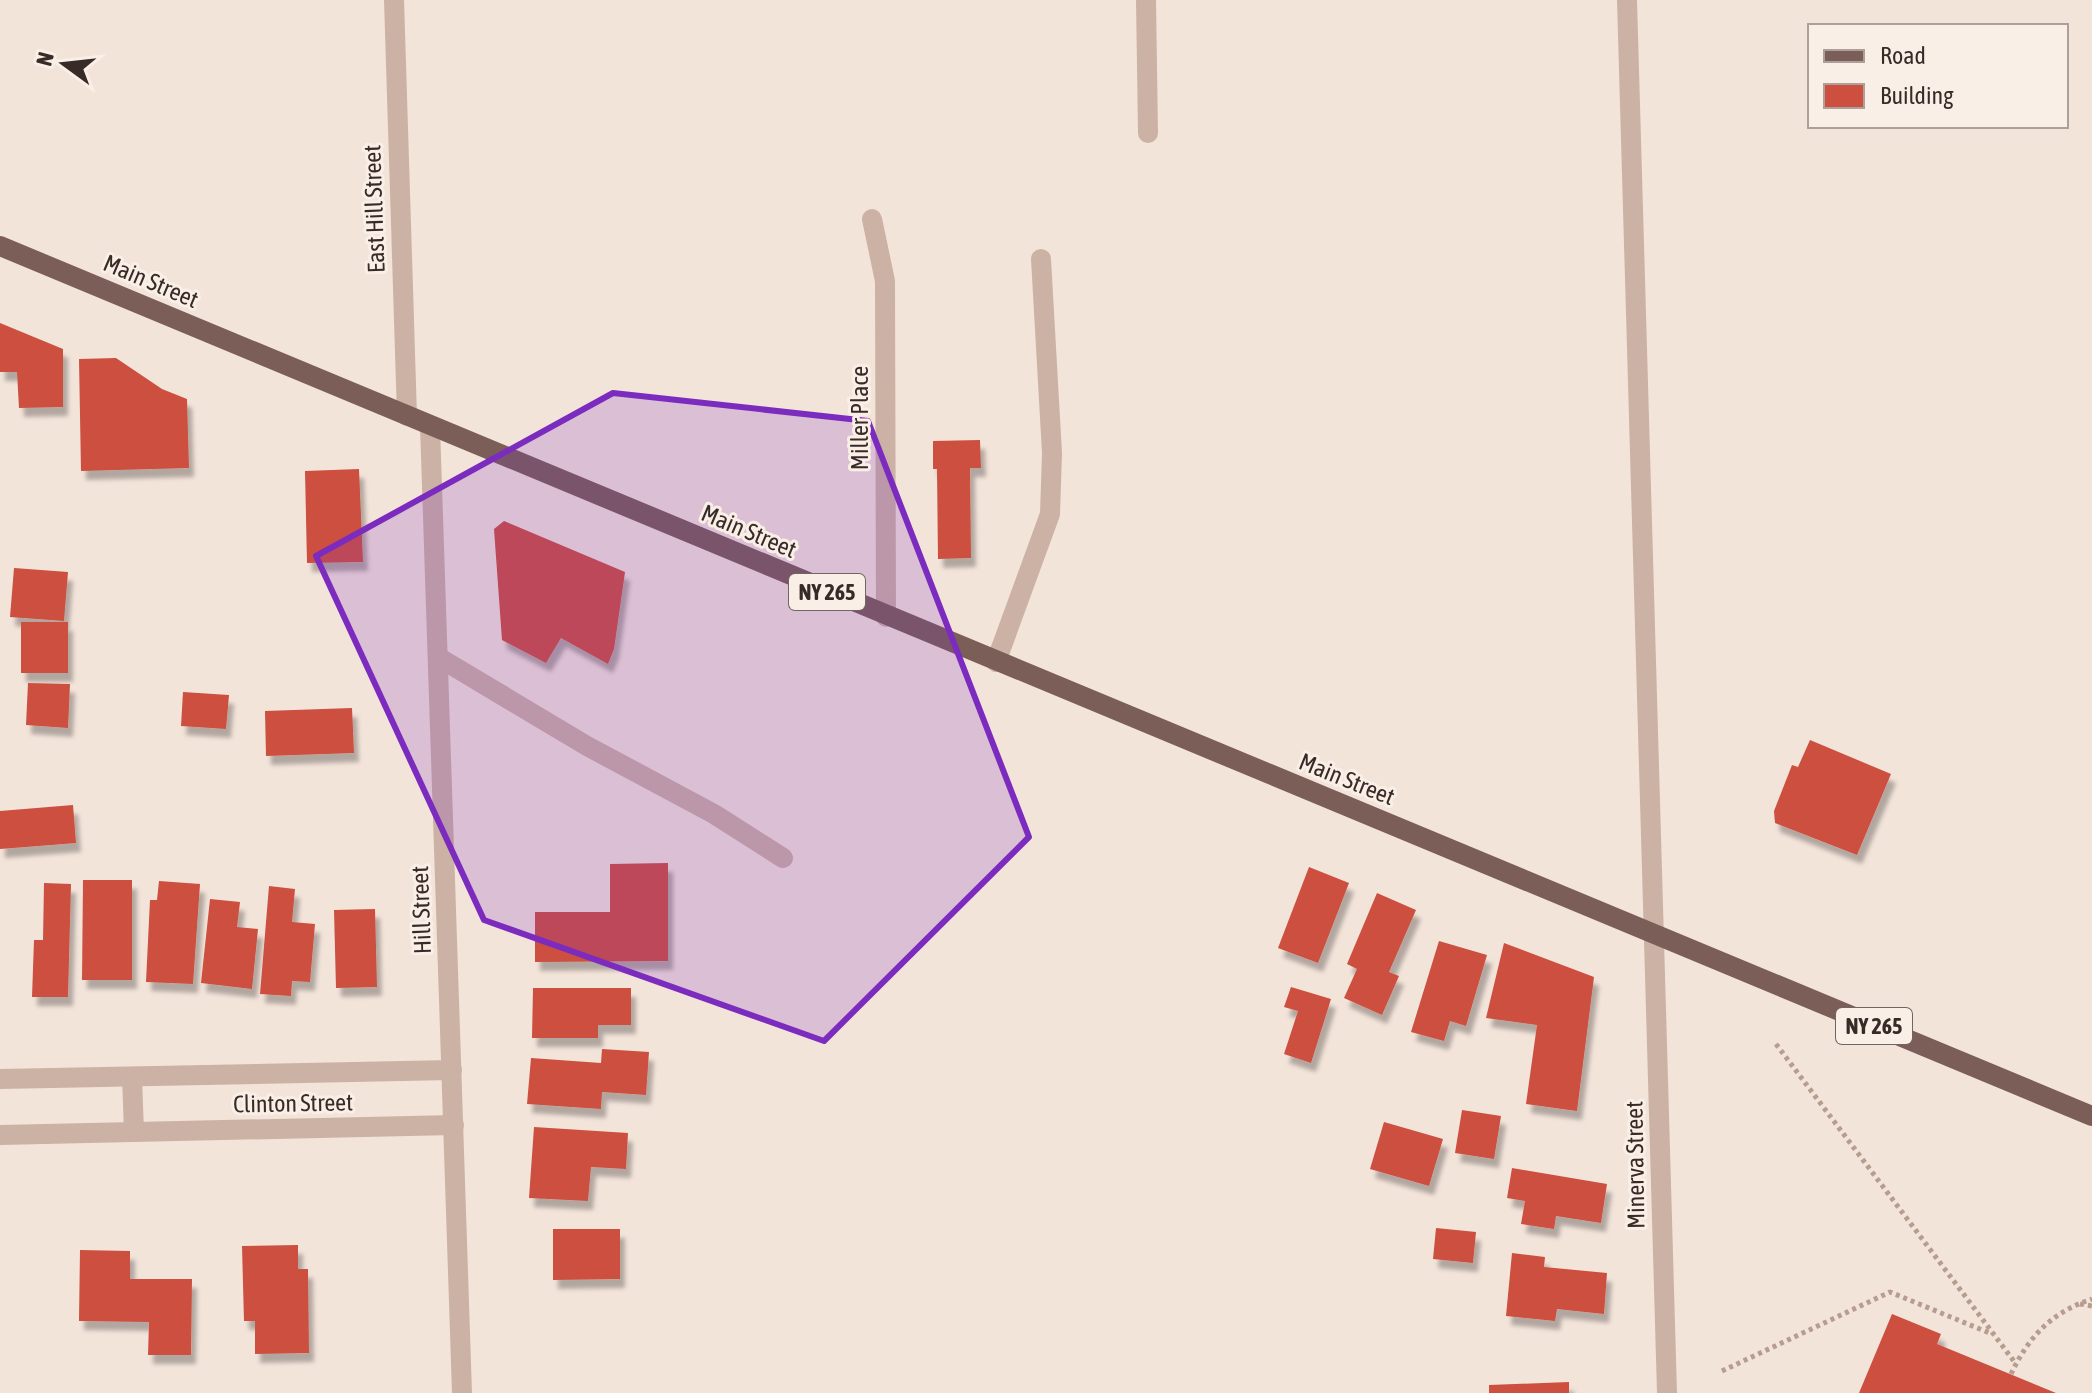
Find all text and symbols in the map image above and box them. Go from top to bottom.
north arrow [24,24,104,104]
legend [1808,24,2068,128]
text: Road [1880,42,1926,69]
text: N [30,49,59,68]
text: Building [1880,82,1954,109]
street label: East Hill Street [358,144,390,274]
street label: Main Street [100,249,203,313]
street label: Miller Place [846,366,873,470]
street label: Main Street [698,499,801,563]
road number: NY 265 [789,574,865,610]
street label: Main Street [1295,748,1399,810]
street label: Hill Street [406,865,436,955]
road number: NY 265 [1836,1008,1912,1044]
street label: Clinton Street [233,1088,353,1118]
street label: Minerva Street [1620,1101,1650,1229]

